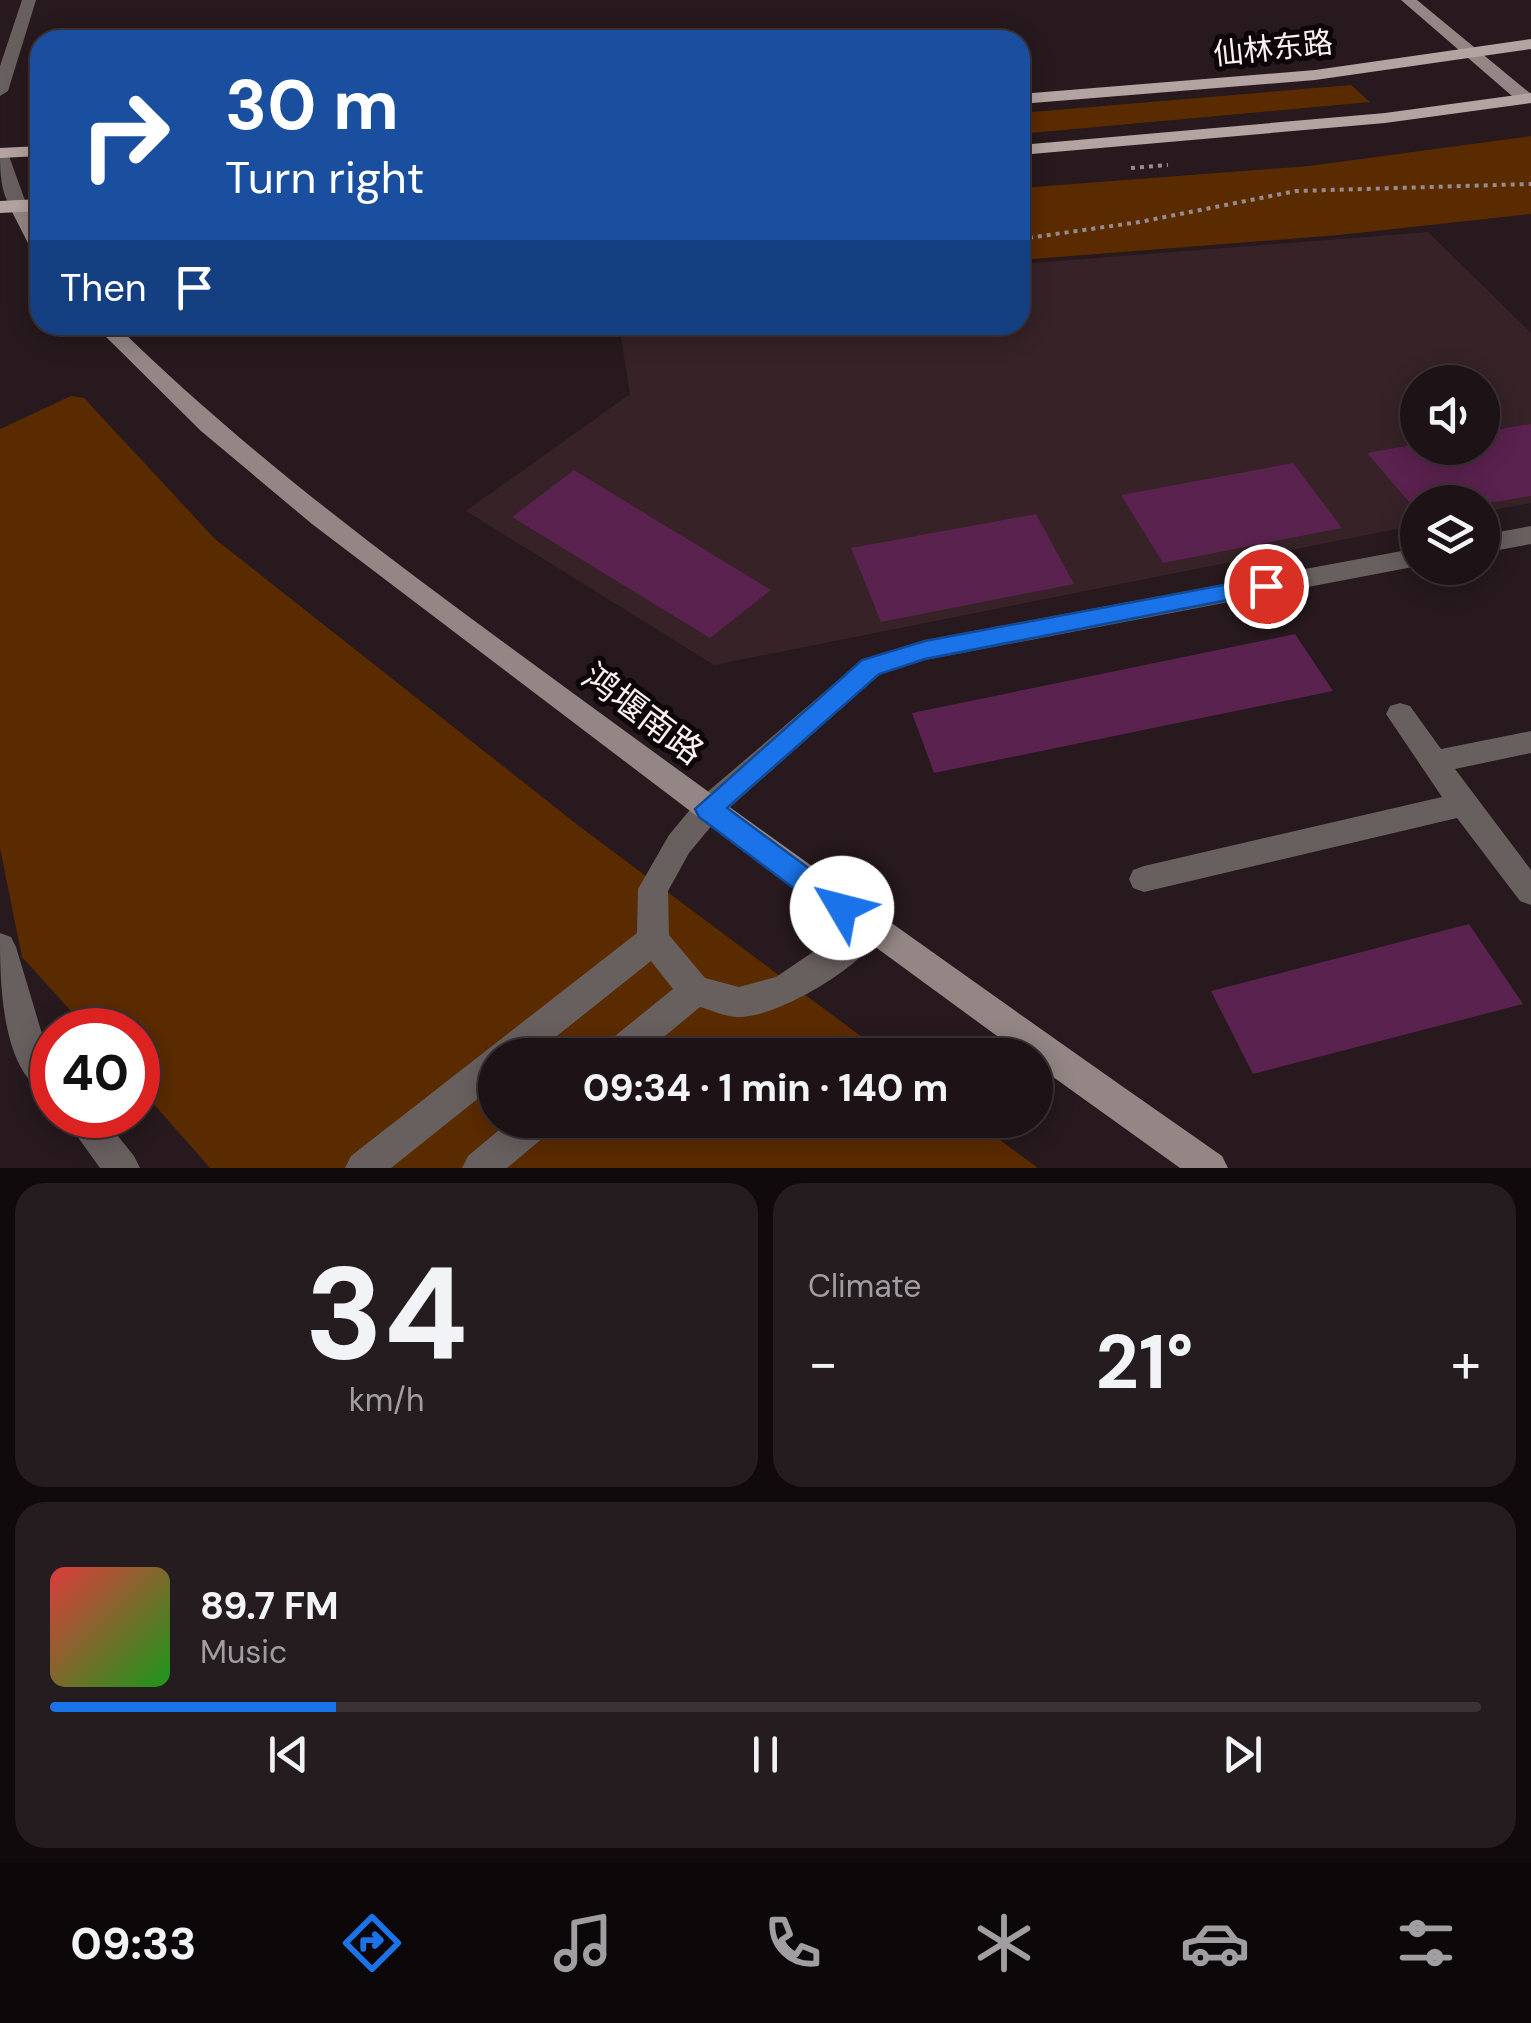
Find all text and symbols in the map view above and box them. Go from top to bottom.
street label: 仙林东路 [1211,22,1335,74]
text: 30 m [225,60,399,151]
icon: right [60,70,190,200]
text: Turn right [225,148,424,207]
icon: arrive [167,260,222,315]
text: Then [60,263,147,313]
map controls [1400,365,1500,585]
button: sound [1400,365,1500,465]
button: layers [1400,485,1500,585]
pin [1224,544,1309,629]
icon: arrive [1239,559,1294,614]
street label: 鸿堰南路 [573,653,713,775]
position arrow [790,856,894,960]
speed limit sign: 40 [30,1008,160,1138]
text: 09:34 · 1 min · 140 m [583,1063,948,1113]
text: 34 [305,1229,468,1398]
text: Climate [808,1265,922,1307]
text: 21° [1096,1314,1193,1411]
text: − [808,1327,838,1399]
text: + [1451,1327,1481,1399]
text: km/h [349,1379,424,1421]
text: 89.7 FM [200,1581,339,1631]
text: Music [200,1631,287,1673]
icon: previous [261,1727,316,1782]
icon: pause [738,1727,793,1782]
icon: next [1215,1727,1270,1782]
icon: directions [337,1908,407,1978]
icon: music [548,1908,618,1978]
icon: phone [758,1908,828,1978]
icon: climate [969,1908,1039,1978]
icon: car [1180,1908,1250,1978]
icon: filters [1391,1908,1461,1978]
text: 09:33 [70,1914,196,1973]

